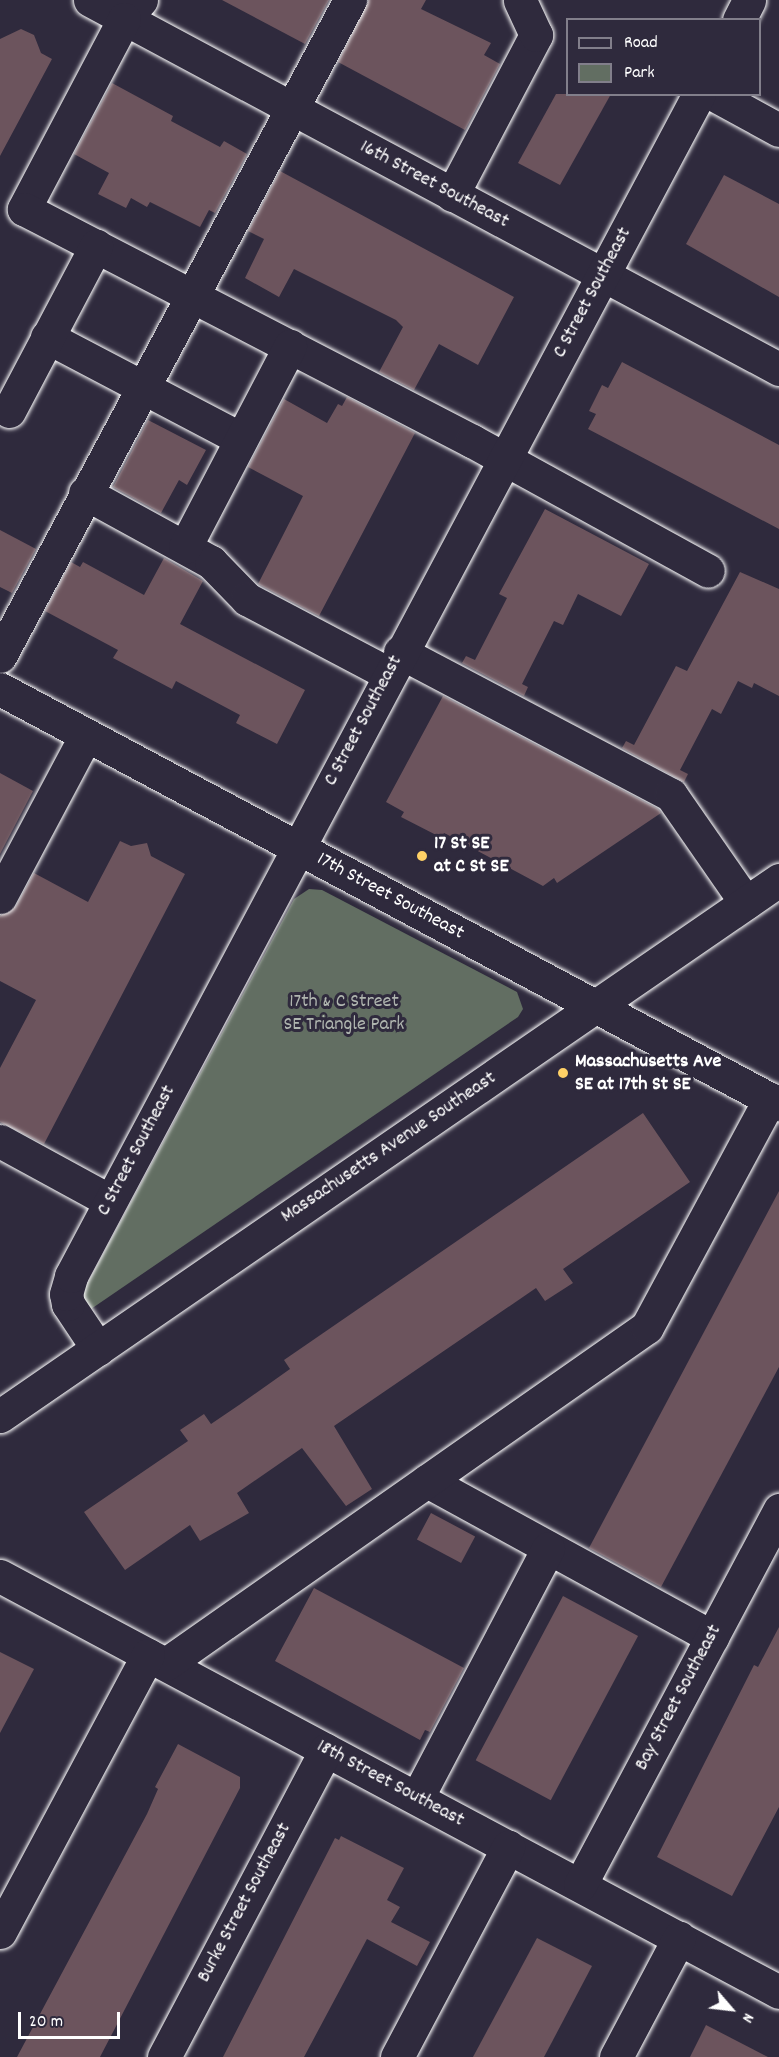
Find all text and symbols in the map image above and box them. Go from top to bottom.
legend [566,18,761,96]
text: Road [624,31,658,56]
text: Park [624,61,655,86]
street label: 16th Street Southeast [355,136,513,234]
street label: C Street Southeast [548,224,638,362]
street label: C Street Southeast [319,652,409,790]
place label: 17 St SE at C St SE [434,832,508,879]
street label: 17th Street Southeast [312,848,468,946]
marker: 17 St SE at C St SE [415,849,429,863]
park label: 17th & C Street SE Triangle Park [283,991,405,1038]
place label: Massachusetts Ave SE at 17th St SE [575,1050,721,1097]
marker: Massachusetts Ave SE at 17th St SE [556,1066,570,1080]
street label: Massachusetts Avenue Southeast [277,1067,501,1229]
street label: C Street Southeast [92,1082,182,1220]
street label: Bay Street Southeast [630,1621,728,1775]
street label: 18th Street Southeast [312,1735,468,1833]
street label: Burke Street Southeast [193,1819,297,1987]
north arrow [701,1979,761,2039]
scale bar [21,2000,123,2038]
text: N [735,2009,759,2027]
text: 20 m [29,2010,63,2035]

